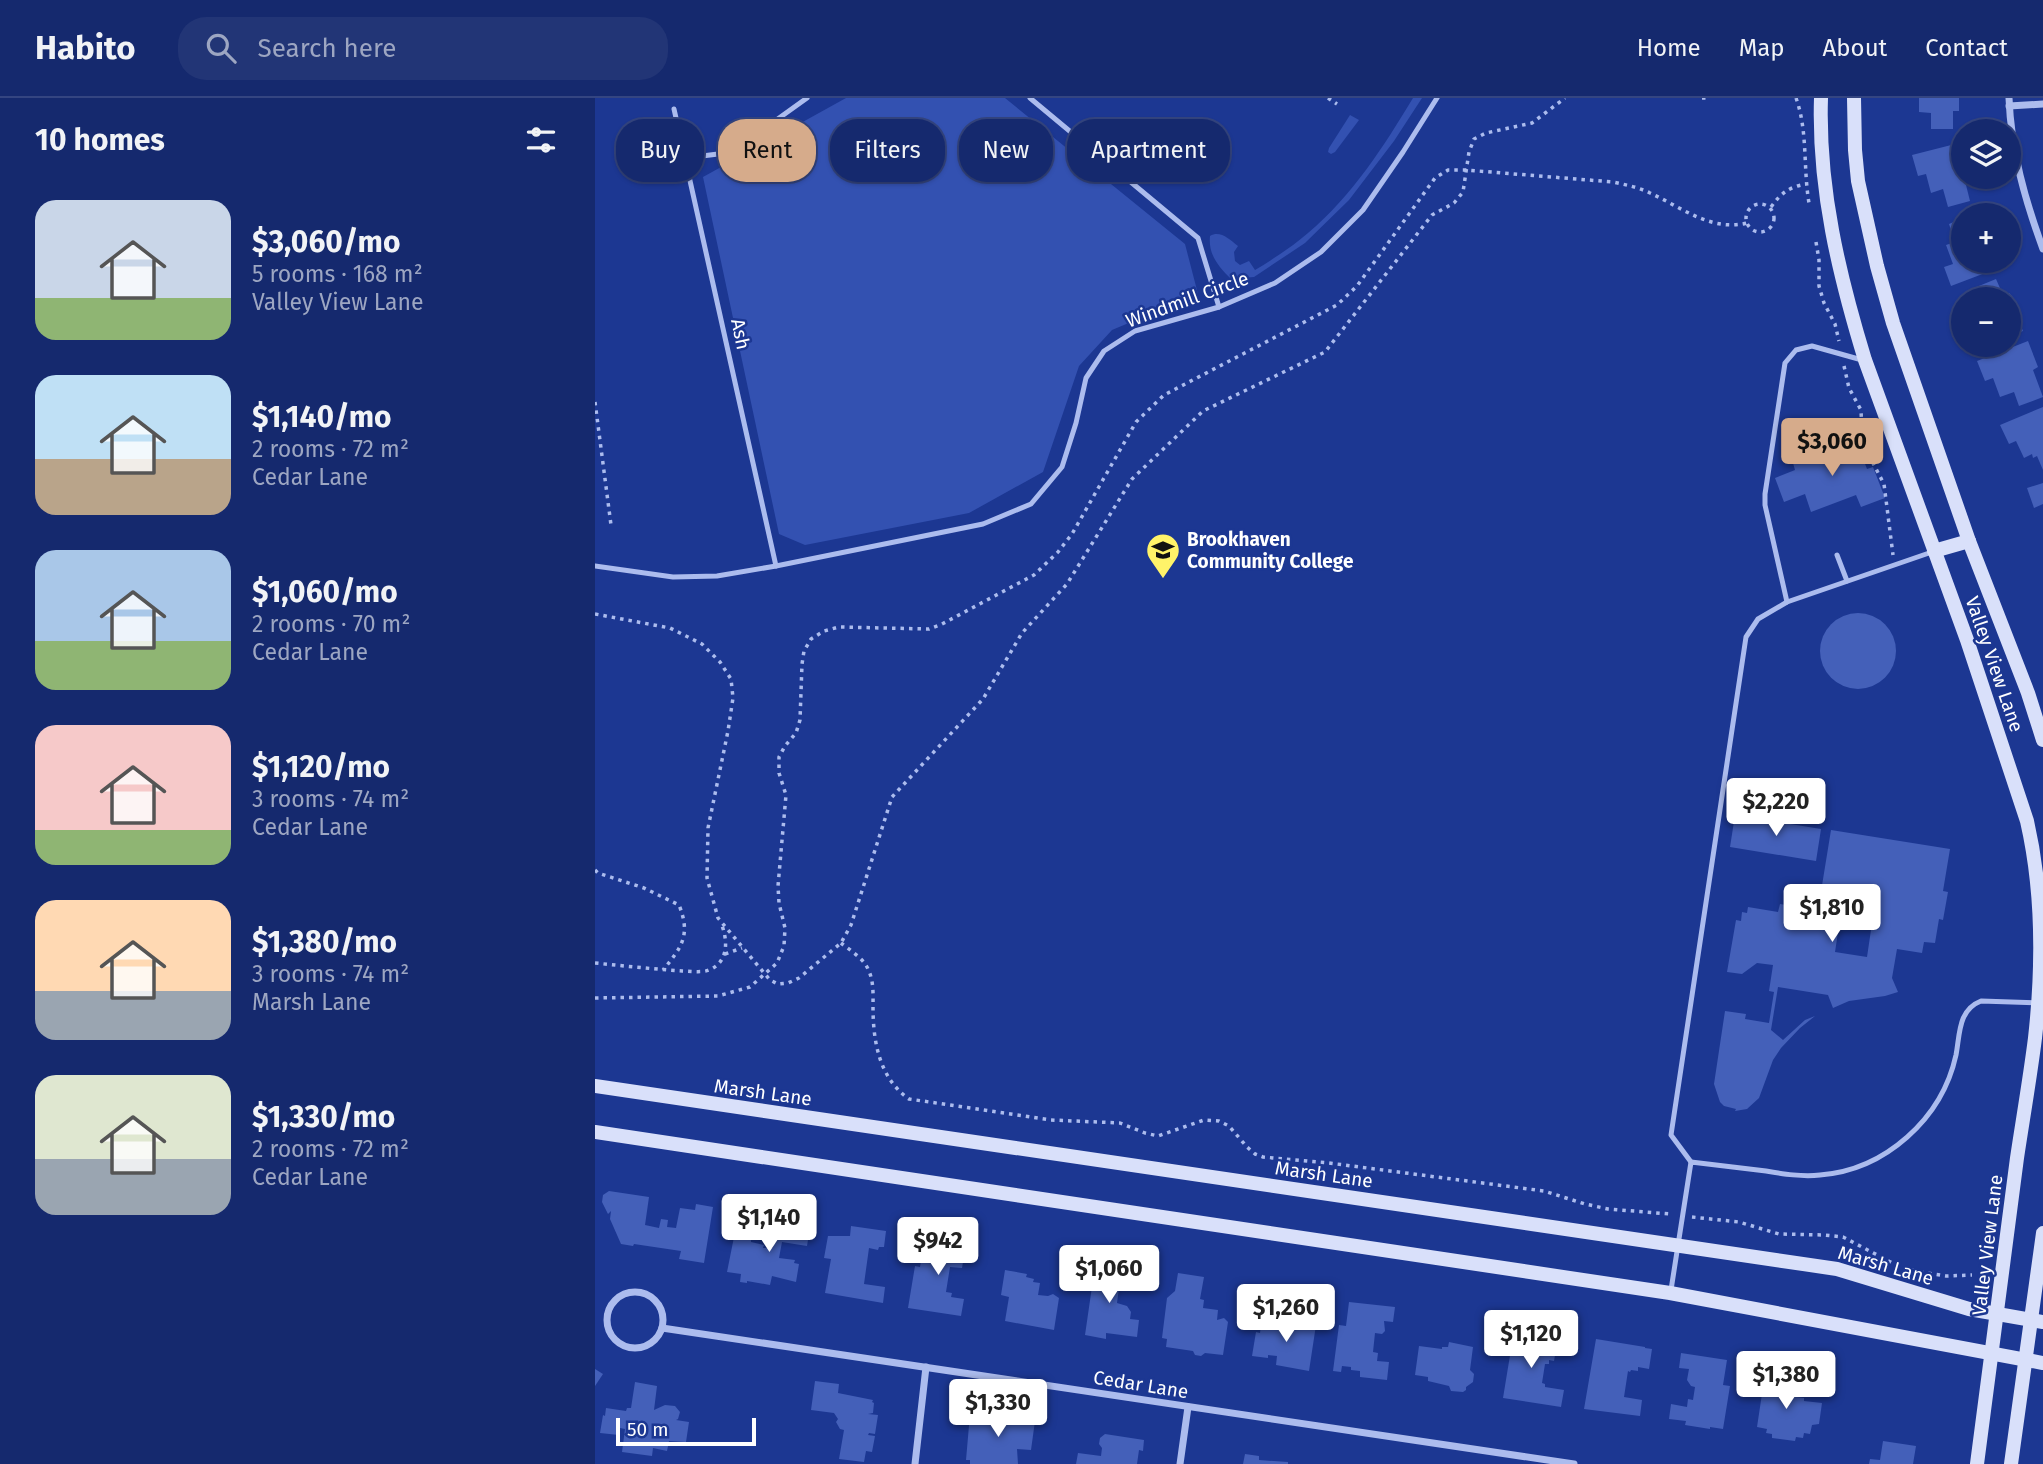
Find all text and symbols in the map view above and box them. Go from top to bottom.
search box [178,17,668,80]
text: Habito [35,28,136,68]
icon: search [202,29,240,67]
text: Search here [258,33,396,64]
text: Home [1637,34,1701,62]
text: Map [1739,34,1785,62]
text: About [1823,34,1887,62]
text: Contact [1925,34,2008,62]
chip: Buy [616,119,704,182]
chip: Rent [718,119,816,182]
chip: Filters [830,119,945,182]
chip: New [959,119,1053,182]
chip: Apartment [1067,119,1230,182]
map controls [1951,119,2021,357]
button: layers [1951,119,2021,189]
icon: filters [522,121,560,159]
text: 10 homes [35,122,165,158]
button: + [1951,203,2021,273]
text: $3,060/mo [252,224,400,260]
icon: home [91,228,175,312]
text: 5 rooms · 168 m² [252,260,423,288]
street label: Windmill Circle [1123,267,1252,332]
button: − [1951,287,2021,357]
text: Valley View Lane [252,288,424,316]
street label: Ash [726,317,755,352]
text: $1,140/mo [252,399,392,435]
icon: home [91,403,175,487]
pin: $3,060 [1775,418,1889,478]
text: $3,060 [1797,427,1867,455]
text: 2 rooms · 72 m² [252,435,409,463]
text: Cedar Lane [252,463,368,491]
place label: Brookhaven Community College [1187,528,1353,573]
school or university icon: Brookhaven Community College [1144,531,1182,580]
text: $1,060/mo [252,574,398,610]
icon: home [91,578,175,662]
street label: Valley View Lane [1961,593,2028,735]
text: 2 rooms · 70 m² [252,610,410,638]
text: Cedar Lane [252,638,368,666]
text: $1,120/mo [252,749,390,785]
icon: home [91,753,175,837]
pin: $2,220 [1719,778,1833,838]
text: 3 rooms · 74 m² [252,785,409,813]
text: $2,220 [1742,787,1810,815]
text: Cedar Lane [252,813,368,841]
pin: $1,810 [1775,884,1889,944]
text: $1,810 [1800,893,1864,921]
text: $1,380/mo [252,924,397,960]
icon: home [91,928,175,1012]
text: 3 rooms · 74 m² [252,960,409,988]
text: Marsh Lane [252,988,371,1016]
street label: Marsh Lane [713,1074,813,1111]
text: $1,330/mo [252,1099,395,1135]
icon: home [91,1103,175,1187]
text: 2 rooms · 72 m² [252,1135,409,1163]
street label: Marsh Lane [1274,1156,1374,1193]
text: Cedar Lane [252,1163,368,1191]
street label: Valley View Lane [1967,1173,2008,1317]
pin: $1,140 [712,1194,826,1254]
text: $1,140 [738,1203,800,1231]
pin: $942 [897,1218,979,1277]
text: $942 [913,1226,963,1254]
street label: Marsh Lane [1835,1241,1936,1290]
pin: $1,060 [1052,1246,1166,1305]
text: $1,060 [1075,1254,1143,1282]
pin: $1,260 [1229,1284,1343,1344]
text: $1,260 [1253,1293,1319,1321]
pin: $1,120 [1474,1310,1588,1370]
text: $1,120 [1500,1319,1562,1347]
pin: $1,380 [1729,1352,1843,1411]
text: $1,380 [1752,1360,1820,1388]
street label: Cedar Lane [1092,1366,1190,1403]
pin: $1,330 [941,1380,1055,1439]
text: $1,330 [965,1388,1031,1416]
scale bar [616,1415,756,1447]
text: 50 m [627,1418,668,1441]

